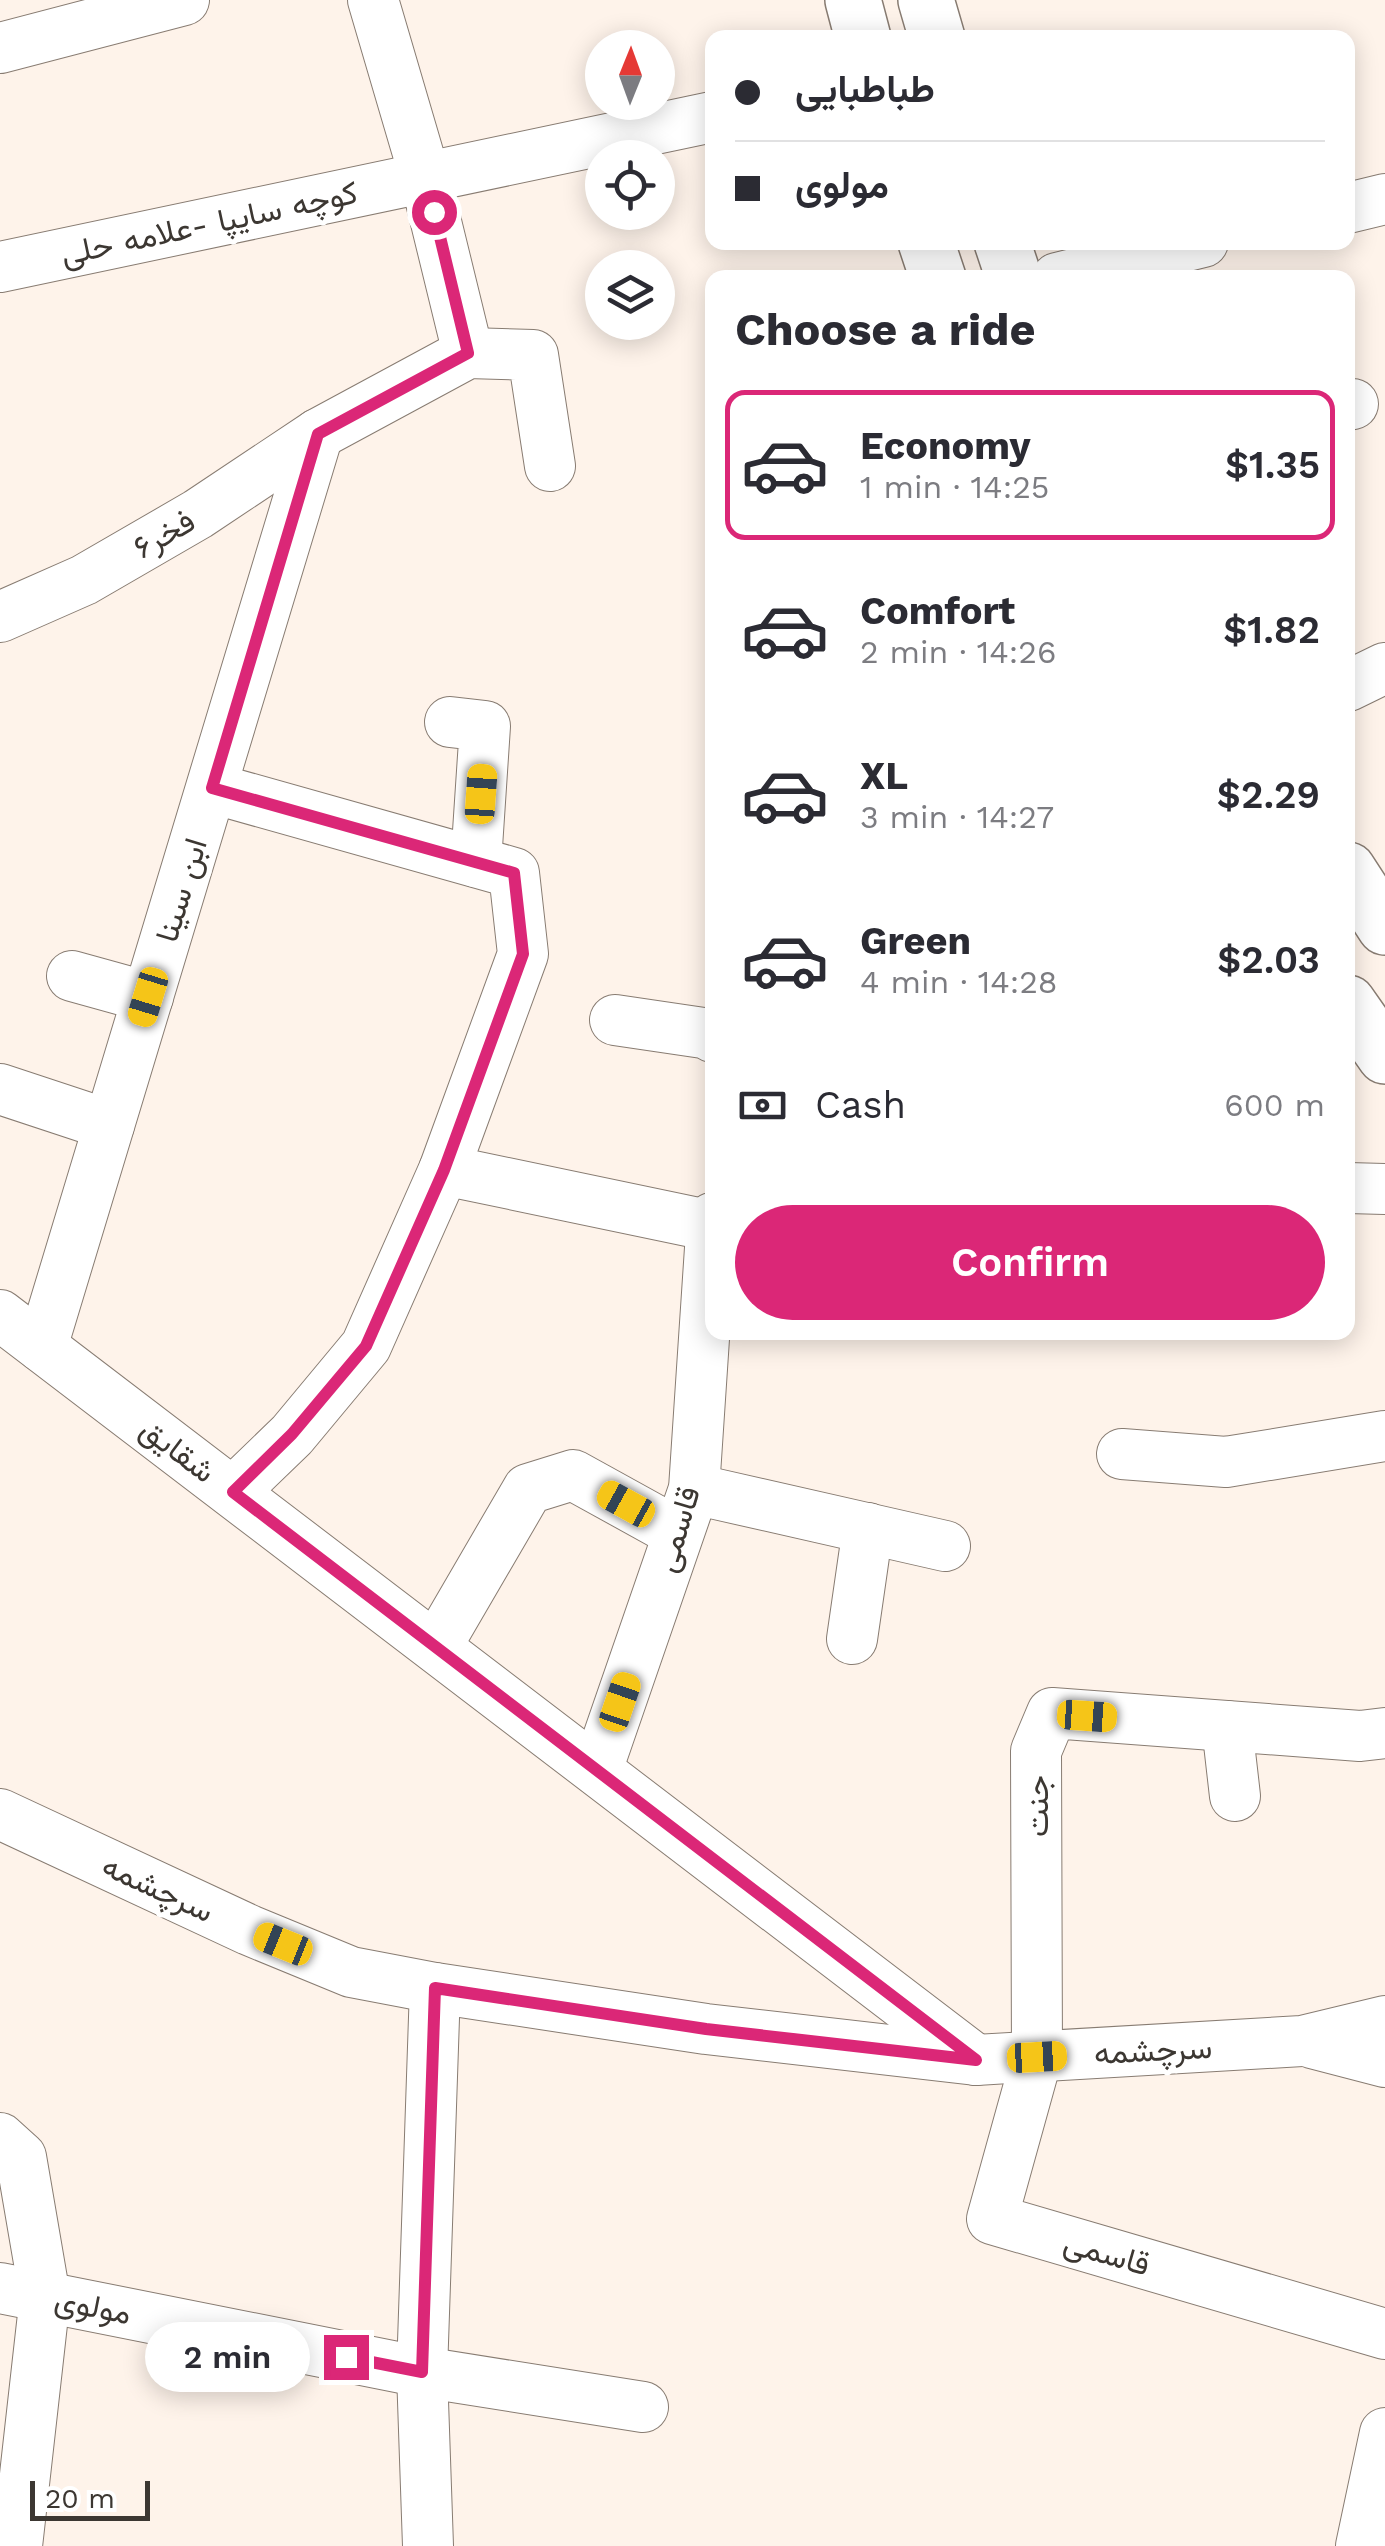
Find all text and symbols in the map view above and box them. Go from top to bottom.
north arrow [585,30,675,120]
map controls [585,30,675,340]
text: طباطبایی [795,67,935,111]
button: locate [585,140,675,230]
text: مولوی [795,163,889,207]
street label: کوچه سایپا -علامه حلی [57,173,361,276]
route start [412,190,457,235]
button: layers [585,250,675,340]
text: Choose a ride [735,303,1035,356]
icon: car [740,420,830,510]
text: Economy [860,424,1031,468]
text: $1.35 [1225,443,1320,487]
text: 1 min · 14:25 [860,468,1049,506]
street label: فخر۶ [127,501,202,567]
icon: car [740,585,830,675]
text: Comfort [860,589,1015,633]
text: $1.82 [1223,608,1320,652]
text: 2 min · 14:26 [860,633,1056,671]
icon: car [740,750,830,840]
text: XL [860,754,908,798]
car [464,763,498,825]
text: $2.29 [1217,773,1320,817]
text: 3 min · 14:27 [860,798,1054,836]
street label: ابن سینا [147,833,215,947]
icon: car [740,915,830,1005]
text: Green [860,919,971,963]
text: $2.03 [1217,938,1320,982]
text: 4 min · 14:28 [860,963,1058,1001]
car [125,964,171,1030]
icon: cash [735,1078,790,1133]
text: Cash [815,1083,906,1127]
text: 600 m [1224,1086,1325,1124]
button: Confirm [735,1205,1325,1320]
street label: شقایق [133,1409,223,1491]
car [592,1476,660,1532]
street label: قاسمی [646,1481,708,1577]
car [596,1669,644,1735]
car [1056,1699,1118,1733]
street label: جنت [1018,1775,1056,1837]
street label: سرچشمه [95,1846,220,1933]
car [250,1919,316,1969]
street label: سرچشمه [1093,2028,1213,2075]
car [1006,2040,1068,2074]
street label: قاسمی [1060,2223,1154,2283]
street label: مولوی [51,2280,135,2333]
callout: 2 min [146,2322,311,2392]
route end [324,2335,369,2380]
text: 2 min [184,2338,271,2376]
scale bar [30,2476,150,2520]
text: 20 m [45,2482,115,2515]

